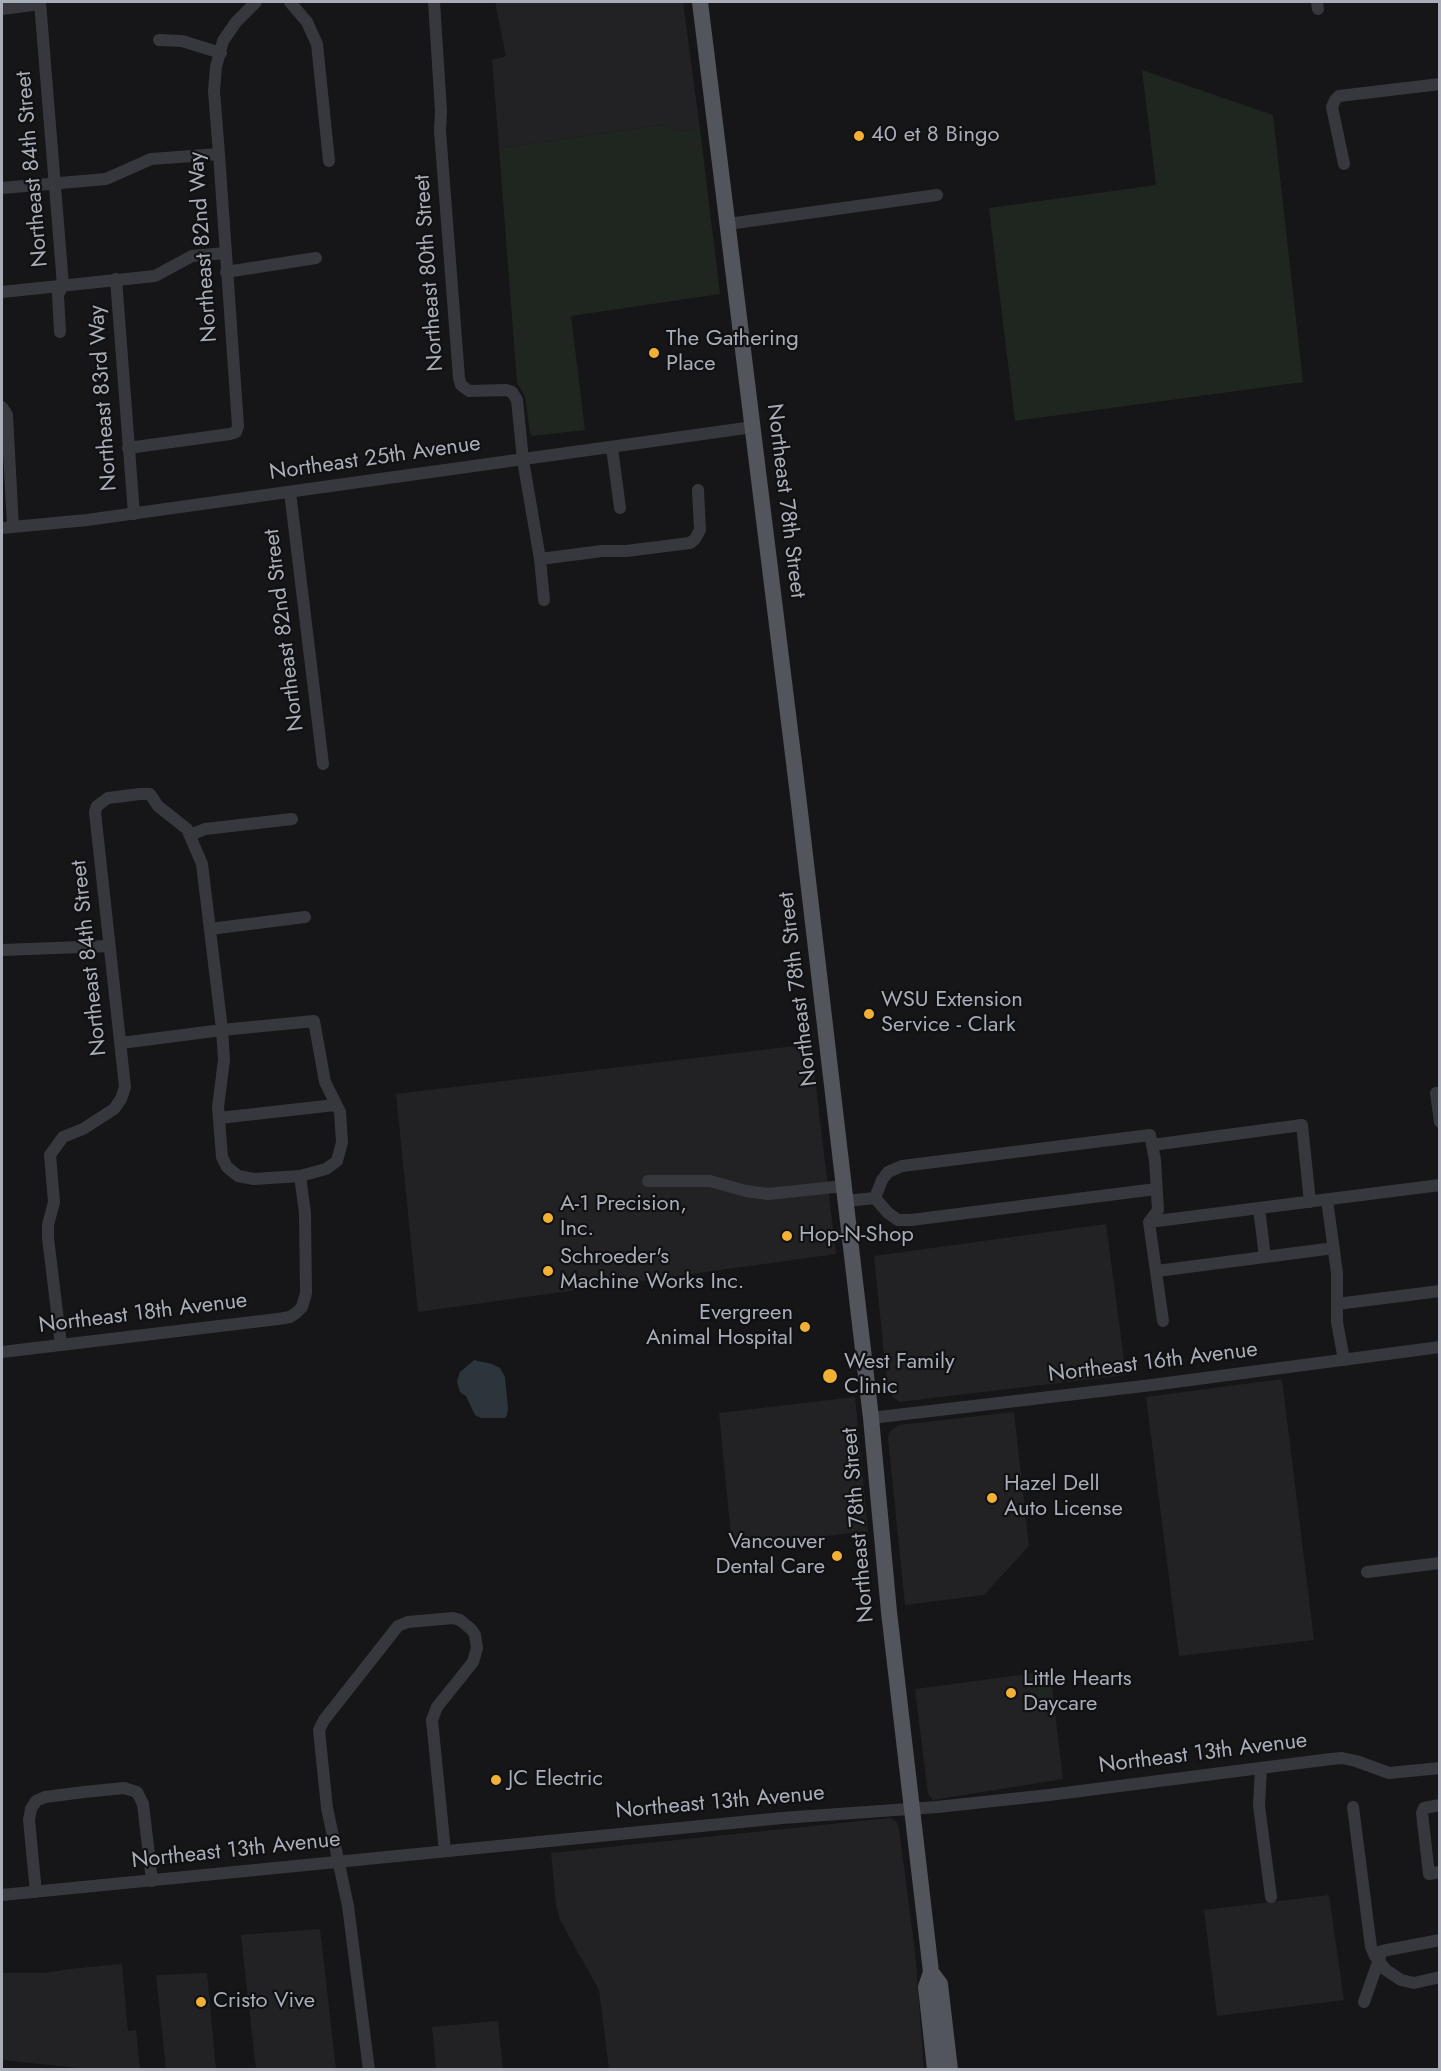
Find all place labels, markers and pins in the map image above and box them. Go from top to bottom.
place label: 40 et 8 Bingo [871,123,1000,149]
marker: 40 et 8 Bingo [852,129,866,143]
place label: The Gathering Place [666,327,799,378]
marker: The Gathering Place [647,346,661,360]
place label: WSU Extension Service - Clark [881,988,1023,1040]
marker: WSU Extension Service - Clark [862,1007,876,1021]
place label: A-1 Precision, Inc. [560,1192,687,1244]
marker: A-1 Precision, Inc. [541,1211,555,1225]
place label: Hop-N-Shop [799,1223,914,1249]
marker: Hop-N-Shop [780,1229,794,1243]
place label: Schroeder's Machine Works Inc. [560,1245,744,1296]
marker: Schroeder's Machine Works Inc. [541,1264,555,1278]
place label: Evergreen Animal Hospital [646,1301,793,1352]
marker: Evergreen Animal Hospital [798,1320,812,1334]
place label: West Family Clinic [844,1350,955,1402]
marker: West Family Clinic [821,1367,839,1385]
place label: Hazel Dell Auto License [1004,1472,1123,1524]
marker: Hazel Dell Auto License [985,1491,999,1505]
place label: Vancouver Dental Care [715,1530,825,1582]
marker: Vancouver Dental Care [830,1549,844,1563]
place label: Little Hearts Daycare [1023,1667,1132,1718]
marker: Little Hearts Daycare [1004,1686,1018,1700]
place label: JC Electric [508,1767,603,1793]
marker: JC Electric [489,1773,503,1787]
place label: Cristo Vive [213,1989,315,2015]
marker: Cristo Vive [194,1995,208,2009]

